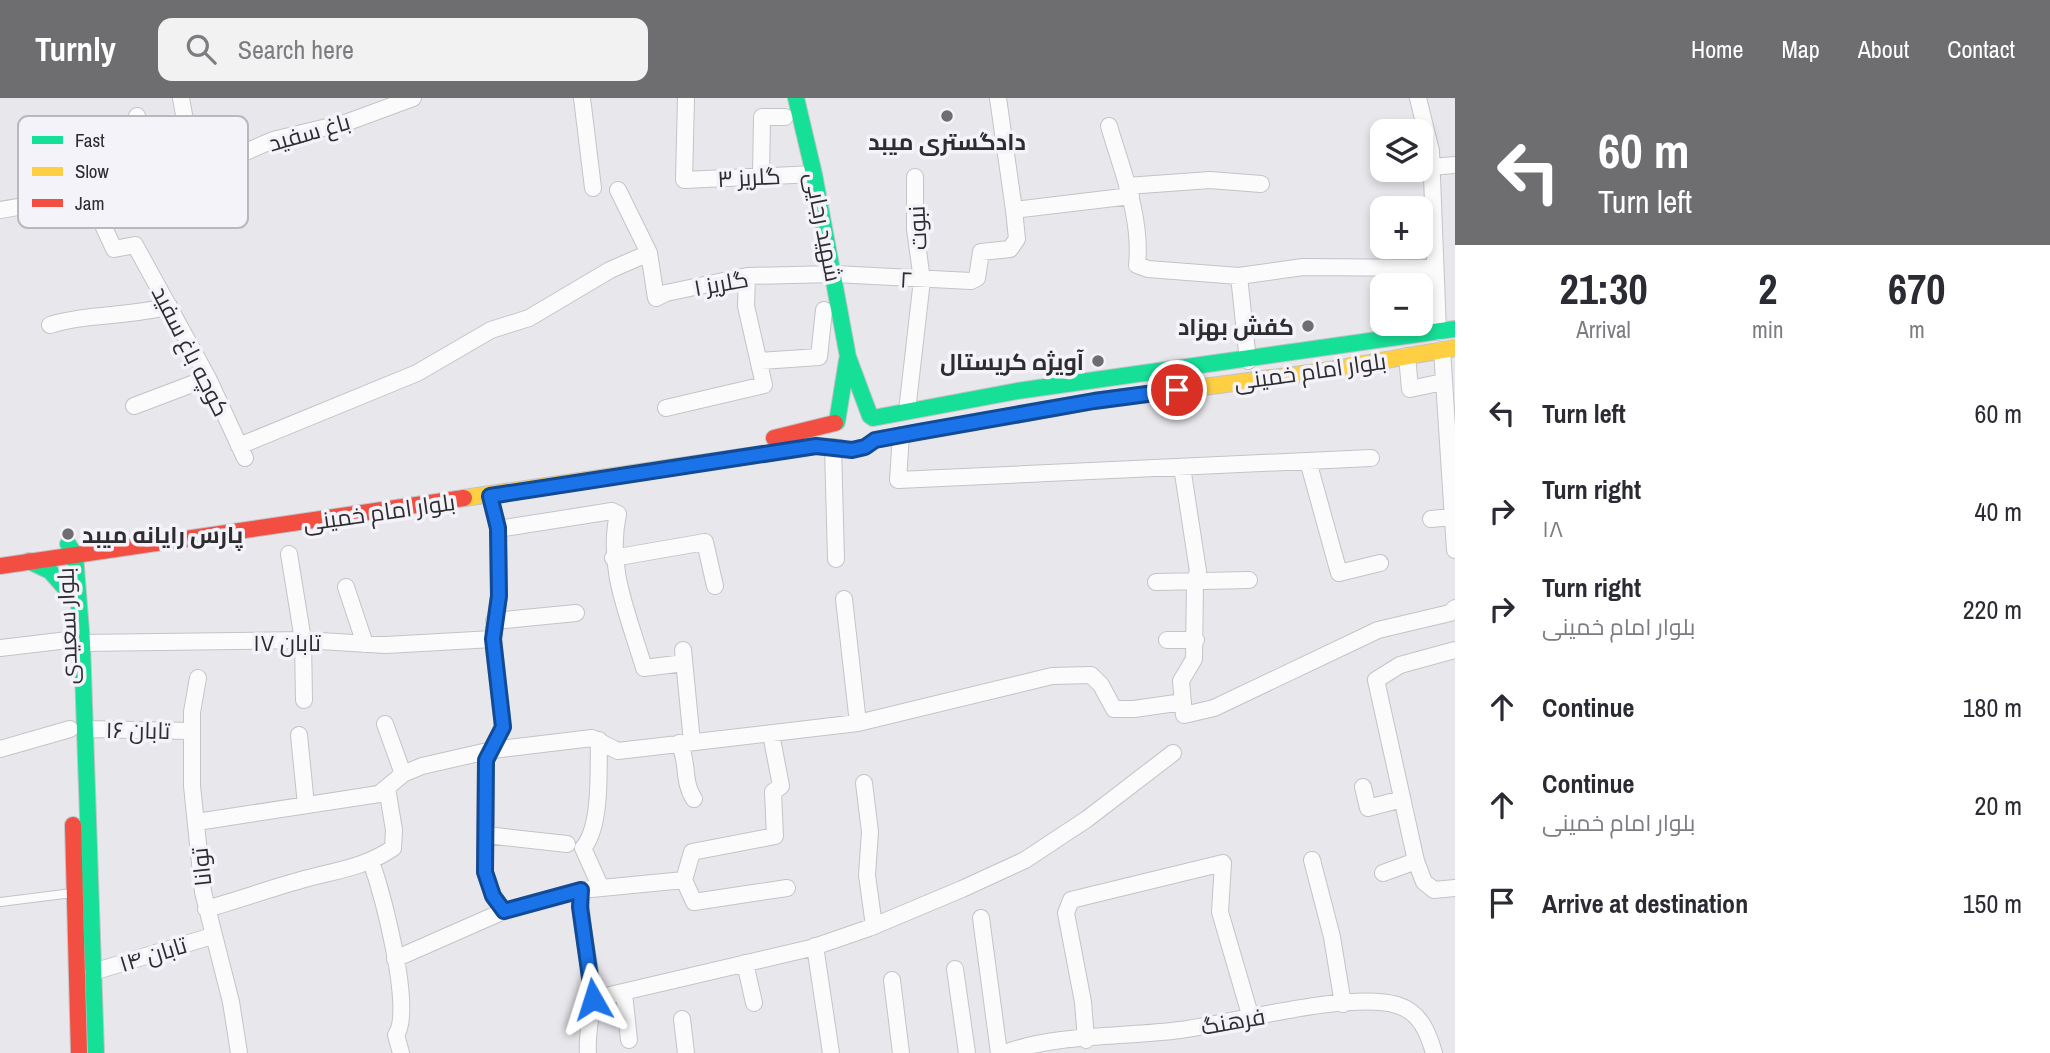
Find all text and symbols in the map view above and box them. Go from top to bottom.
search box [158,18,648,81]
text: Turnly [35,27,116,71]
icon: search [182,30,220,68]
text: Search here [238,32,354,67]
text: Home [1691,33,1743,65]
text: Map [1781,33,1820,65]
text: About [1858,33,1909,65]
text: Contact [1947,33,2015,65]
street label: باغ سفید [265,106,354,159]
marker: دادگستری میبد [939,108,955,124]
legend [18,116,248,228]
text: 60 m [1598,117,1690,183]
map controls [1370,119,1433,336]
button: layers [1370,119,1433,182]
place label: دادگستری میبد [868,126,1026,157]
icon: left [1483,126,1574,217]
text: Fast [75,127,105,153]
text: Slow [75,158,110,184]
street label: گلریز ۳ [717,160,781,194]
street label: شهید رجایی [798,170,850,284]
text: Turn left [1598,180,1692,223]
text: Jam [75,190,104,216]
button: + [1370,196,1433,259]
street label: نبوت [900,205,934,251]
text: 21:30 [1560,261,1648,317]
text: 2 [1758,261,1777,317]
text: 670 [1888,261,1946,317]
street label: گلریز ۱ [691,263,751,303]
street label: ۲ [899,263,913,295]
button: − [1370,273,1433,336]
street label: کوچه باغ سفید [144,280,237,422]
place label: کفش بهزاد [1178,311,1294,342]
text: Arrival [1576,314,1631,345]
text: min [1752,314,1784,345]
text: m [1909,314,1925,345]
marker: کفش بهزاد [1300,318,1316,334]
street label: بلوار امام خمینی [1232,345,1388,398]
place label: آویژه کریستال [940,346,1085,377]
marker: آویژه کریستال [1090,353,1106,369]
pin [1147,360,1207,420]
icon: arrive [1158,371,1196,409]
icon: left [1483,394,1521,432]
text: Turn left [1542,396,1626,431]
text: 60 m [1975,396,2022,431]
text: Turn right [1542,472,1641,507]
street label: بلوار امام خمینی [301,486,457,539]
icon: right [1483,492,1521,530]
text: 40 m [1975,494,2022,529]
text: ۱۸ [1542,513,1563,544]
place label: پارس رایانه میبد [82,519,243,551]
marker: پارس رایانه میبد [60,526,76,542]
street label: بلوار سعیدی [49,567,85,685]
text: Turn right [1542,570,1641,605]
icon: right [1483,590,1521,628]
text: 220 m [1963,592,2022,627]
text: بلوار امام خمینی [1542,611,1696,642]
street label: تابان ۱۷ [253,627,321,658]
icon: ahead [1483,688,1521,726]
text: Continue [1542,690,1634,725]
text: 180 m [1963,690,2022,725]
street label: تابان ۱۶ [105,714,171,746]
text: Continue [1542,766,1634,801]
icon: ahead [1483,786,1521,824]
text: 20 m [1975,788,2022,823]
text: بلوار امام خمینی [1542,807,1696,838]
street label: توانا [184,846,218,888]
icon: arrive [1483,884,1521,922]
text: Arrive at destination [1542,886,1748,921]
text: 150 m [1963,886,2022,921]
street label: تابان ۱۴ [116,929,190,979]
position arrow [556,962,630,1036]
street label: فرهنگ [1198,1000,1268,1042]

